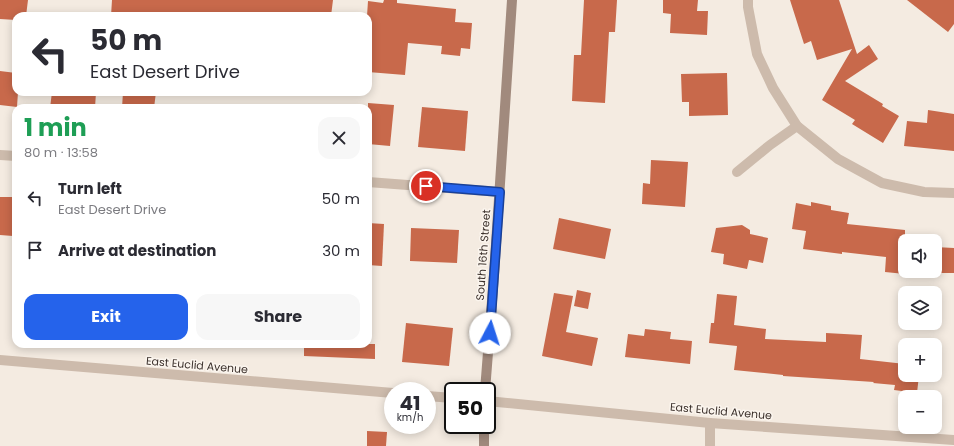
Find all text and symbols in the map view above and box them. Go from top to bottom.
text: 50 m [90,21,162,60]
icon: left [24,28,76,80]
text: East Desert Drive [90,59,240,84]
text: 1 min [24,111,87,144]
button: close [318,117,360,159]
text: 80 m · 13:58 [24,143,98,162]
pin [409,169,443,203]
icon: arrive [415,175,437,197]
text: Turn left [58,178,122,199]
icon: left [24,187,46,209]
text: 50 m [322,188,360,209]
text: East Desert Drive [58,200,166,219]
street label: South 16th Street [472,209,494,301]
map controls [898,234,942,434]
button: sound [898,234,942,278]
icon: arrive [24,239,46,261]
text: Arrive at destination [58,240,216,261]
text: 30 m [322,240,360,261]
button: layers [898,286,942,330]
button: Exit [24,294,188,340]
button: Share [196,294,360,340]
position arrow [469,312,511,354]
button: + [898,338,942,382]
street label: East Euclid Avenue [145,353,249,377]
speed limit sign: 50 [444,382,496,434]
text: 41 [399,389,421,417]
button: − [898,390,942,434]
street label: East Euclid Avenue [669,399,773,423]
text: km/h [397,410,423,425]

